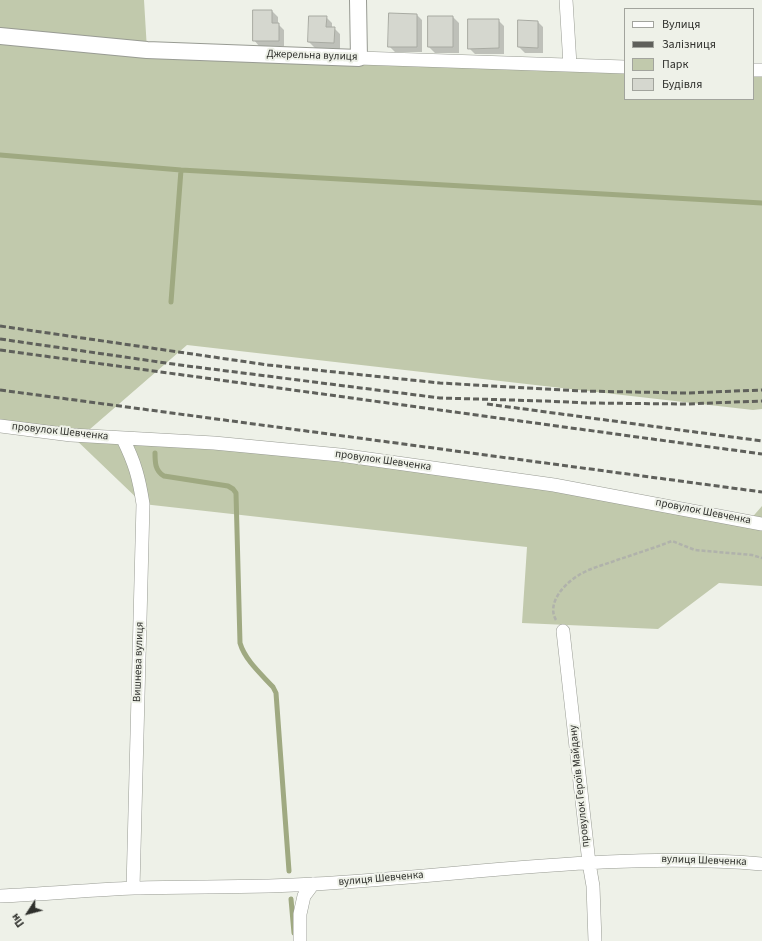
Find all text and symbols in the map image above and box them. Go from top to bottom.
legend [624,8,754,100]
text: Вулиця [662,16,700,33]
text: Залізниця [662,36,716,53]
street label: Джерельна вулиця [266,48,358,64]
text: Парк [662,56,688,73]
text: Будівля [662,76,702,93]
street label: провулок Шевченка [11,420,109,444]
street label: провулок Шевченка [334,448,432,474]
street label: провулок Шевченка [654,496,752,528]
street label: Вишнева вулиця [131,622,147,702]
street label: провулок Героїв Майдану [567,724,593,848]
street label: вулиця Шевченка [661,853,747,869]
street label: вулиця Шевченка [338,869,424,889]
north arrow [8,893,48,933]
text: Пн [8,910,28,930]

